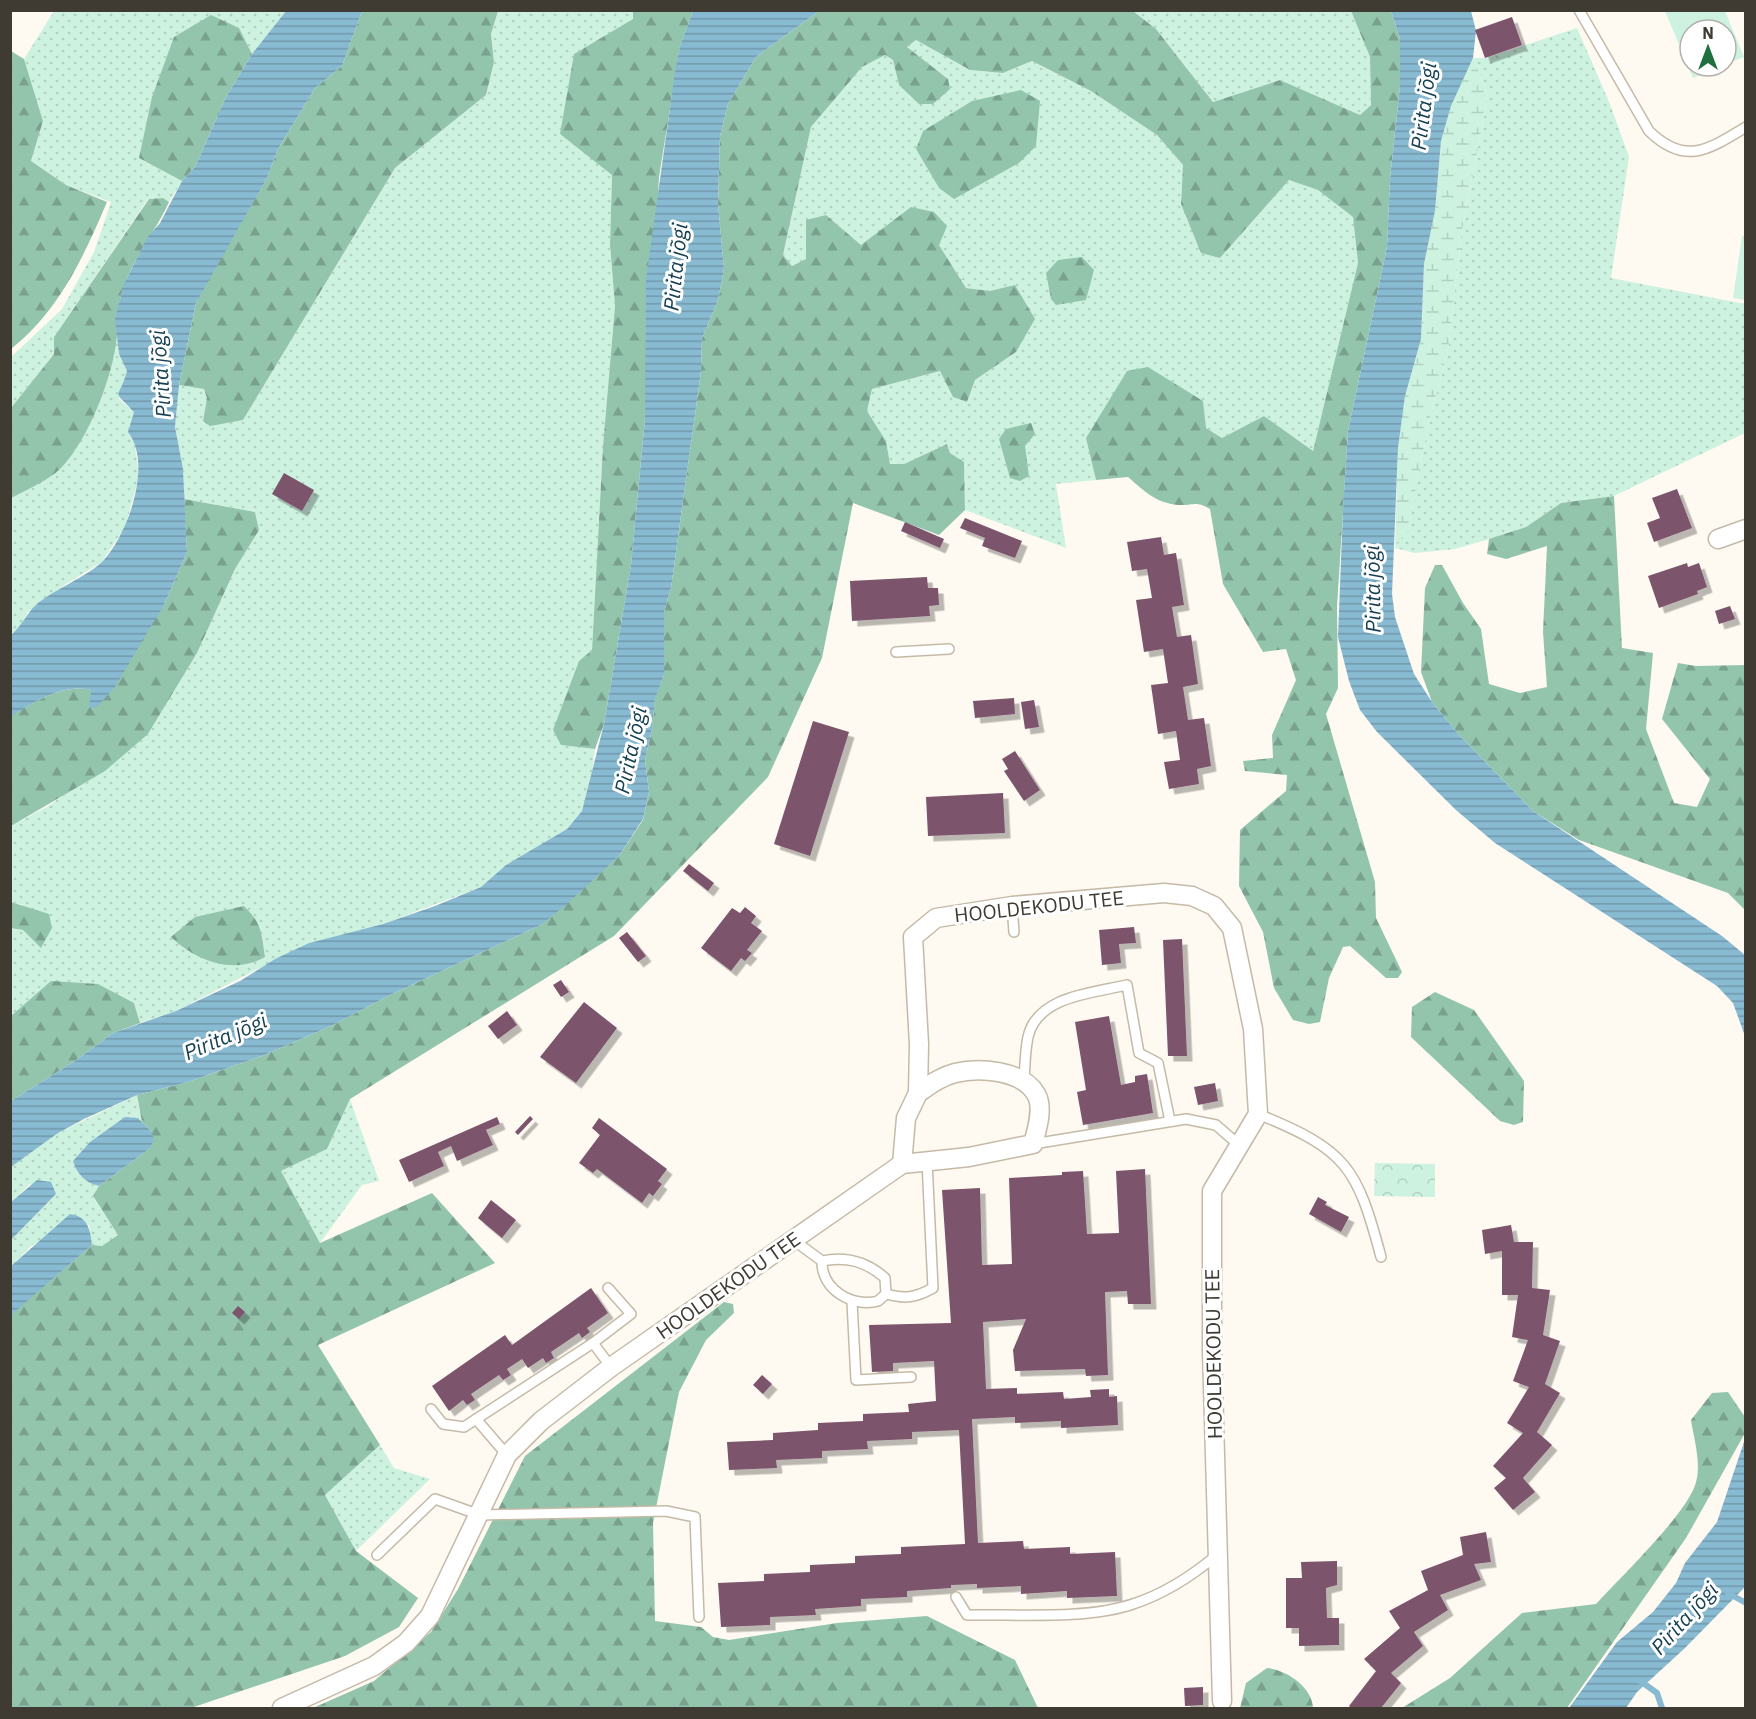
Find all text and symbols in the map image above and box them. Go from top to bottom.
north arrow [1678,18,1738,78]
text: N [1702,23,1714,43]
water label: Pirita jõgi [1404,60,1442,151]
water label: Pirita jõgi [656,221,694,312]
water label: Pirita jõgi [143,329,177,419]
water label: Pirita jõgi [1357,544,1387,633]
water label: Pirita jõgi [607,704,653,796]
street label: HOOLDEKODU TEE [953,884,1125,928]
water label: Pirita jõgi [179,1006,271,1066]
street label: HOOLDEKODU TEE [650,1225,806,1345]
street label: HOOLDEKODU TEE [1198,1269,1228,1439]
water label: Pirita jõgi [1644,1576,1724,1660]

